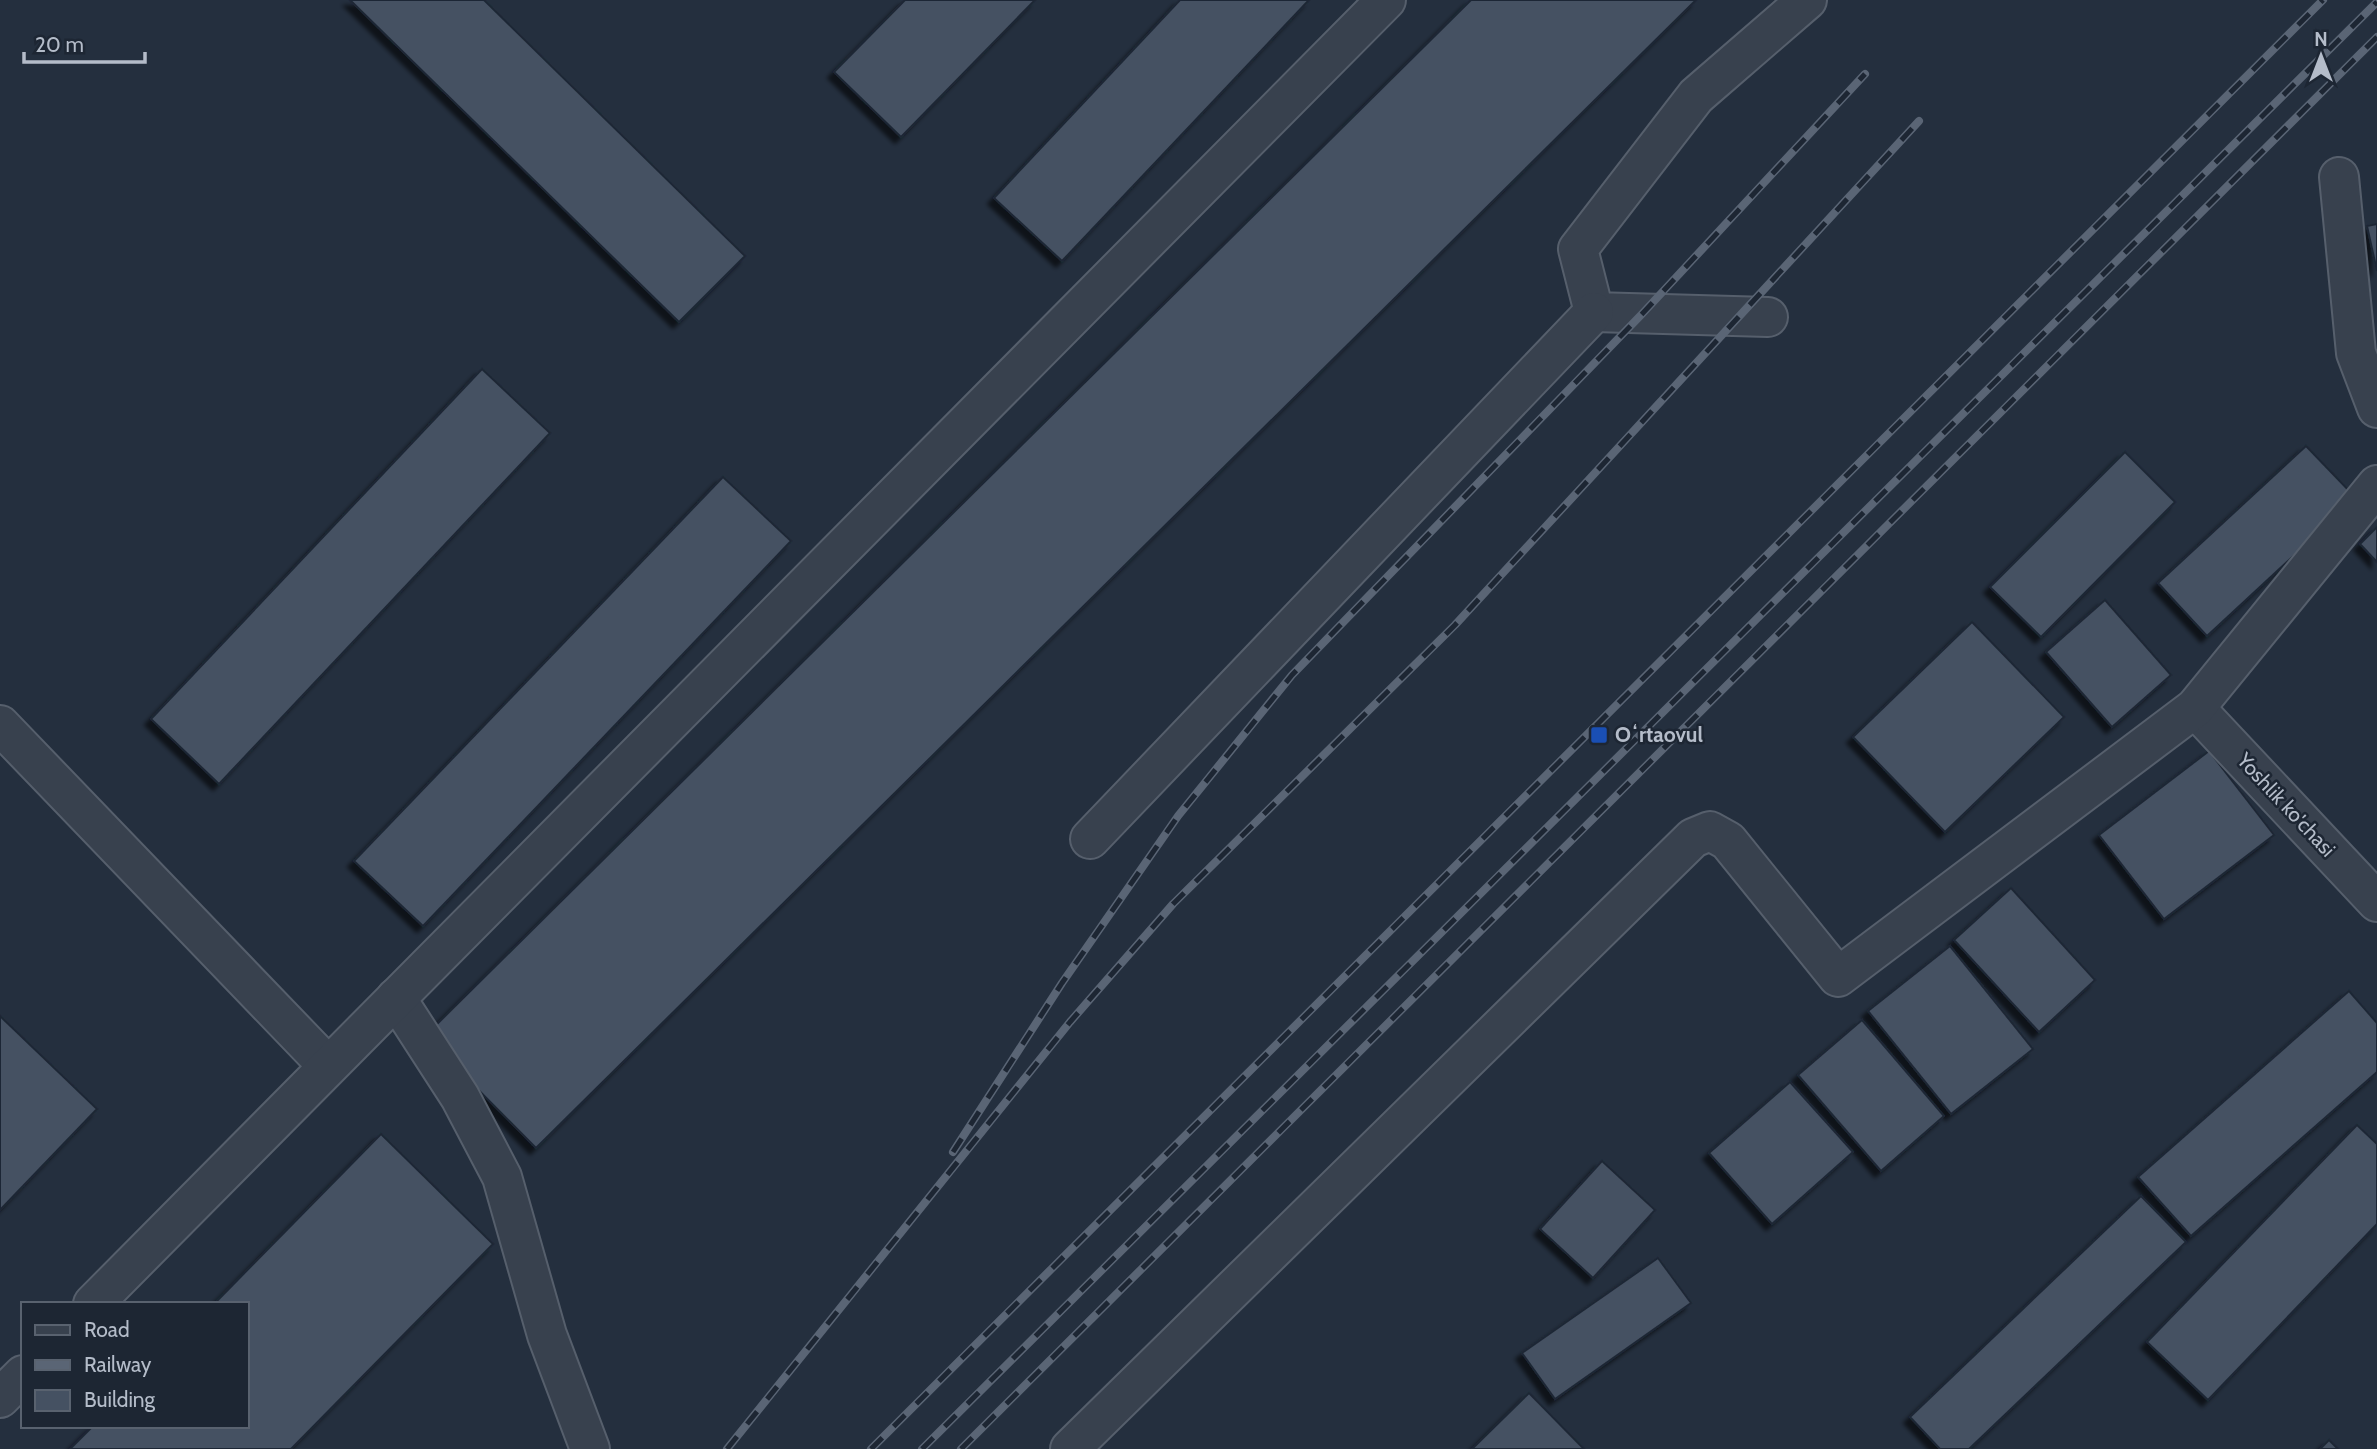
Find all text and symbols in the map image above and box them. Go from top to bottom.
scale bar [24,21,145,65]
north arrow [2286,21,2356,91]
text: N [2314,28,2328,51]
text: 20 m [35,32,84,57]
place label: Oʻrtaovul [1615,722,1703,747]
marker: Oʻrtaovul [1589,725,1609,745]
street label: Yoshlik ko'chasi [2231,747,2341,862]
legend [21,1302,248,1428]
text: Road [84,1317,130,1342]
text: Railway [84,1352,152,1377]
text: Building [84,1387,156,1412]

